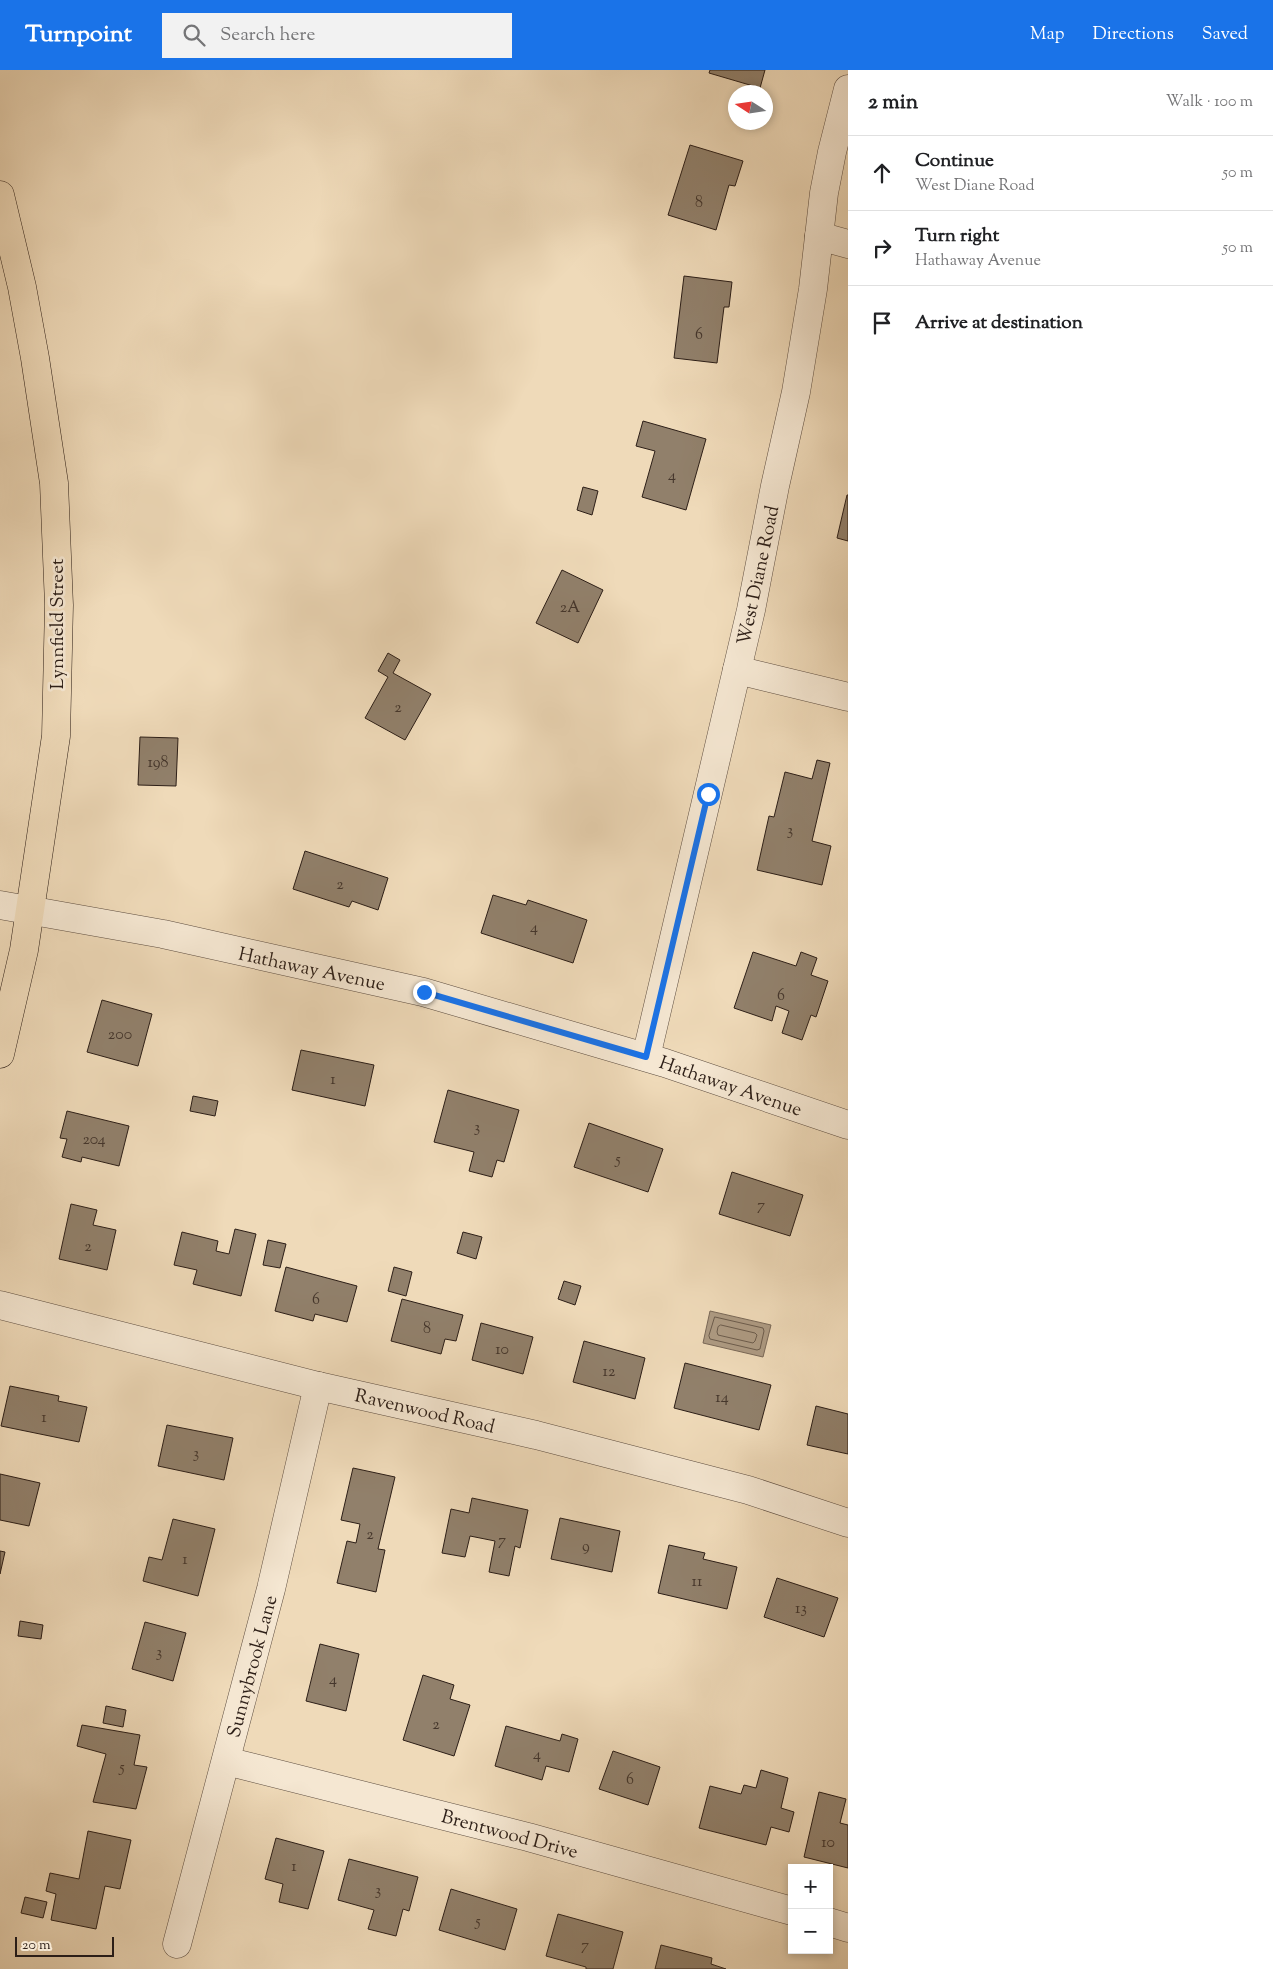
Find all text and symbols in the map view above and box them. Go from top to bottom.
search box [162,13,512,58]
text: Turnpoint [25,18,132,52]
icon: search [180,21,208,49]
text: Search here [220,22,315,49]
text: Map [1030,22,1065,48]
text: Directions [1093,22,1174,48]
text: Saved [1202,22,1248,48]
north arrow [728,85,773,130]
text: 2 min [868,88,918,118]
text: Walk · 100 m [1166,91,1253,114]
text: Continue [915,148,994,175]
icon: ahead [868,159,896,187]
text: 50 m [1222,162,1253,185]
text: West Diane Road [915,175,1035,198]
house number: 8 [695,192,703,215]
text: Turn right [915,223,999,250]
icon: right [868,234,896,262]
text: 50 m [1222,237,1253,260]
text: Hathaway Avenue [915,250,1041,273]
icon: arrive [868,309,896,337]
text: Arrive at destination [915,310,1083,337]
house number: 6 [695,324,703,347]
house number: 4 [668,465,676,488]
street label: West Diane Road [731,503,787,648]
street label: Lynnfield Street [45,558,72,689]
house number: 2A [560,597,580,620]
house number: 2 [394,697,402,720]
house number: 198 [147,752,169,775]
route start [697,783,720,806]
house number: 3 [787,820,793,843]
house number: 2 [336,874,344,897]
house number: 4 [530,917,538,940]
street label: Hathaway Avenue [236,942,388,999]
route end [413,981,436,1004]
house number: 6 [777,985,785,1008]
house number: 200 [108,1024,132,1047]
street label: Hathaway Avenue [655,1050,805,1125]
house number: 1 [330,1069,336,1092]
house number: 3 [474,1117,480,1140]
house number: 204 [82,1129,106,1152]
house number: 5 [614,1149,621,1172]
house number: 7 [757,1195,765,1218]
house number: 2 [84,1236,92,1259]
house number: 6 [312,1289,320,1312]
house number: 8 [423,1318,431,1341]
house number: 10 [495,1339,509,1362]
house number: 12 [603,1361,616,1384]
street label: Ravenwood Road [352,1383,497,1442]
house number: 14 [715,1387,729,1410]
house number: 1 [41,1407,47,1430]
house number: 3 [193,1443,199,1466]
house number: 2 [366,1524,374,1547]
house number: 7 [498,1530,506,1553]
house number: 9 [582,1536,590,1559]
house number: 1 [182,1549,188,1572]
house number: 11 [692,1571,703,1594]
street label: Sunnybrook Lane [221,1592,285,1741]
house number: 13 [795,1598,807,1621]
house number: 3 [156,1642,162,1665]
house number: 4 [329,1669,337,1692]
house number: 2 [432,1714,440,1737]
house number: 4 [533,1744,541,1767]
house number: 5 [118,1757,125,1780]
house number: 6 [626,1769,634,1792]
street label: Brentwood Drive [438,1804,581,1867]
house number: 10 [821,1832,835,1855]
house number: 1 [291,1856,297,1879]
map controls [788,1864,833,1954]
button: + [788,1864,833,1909]
house number: 3 [375,1880,381,1903]
button: − [788,1909,833,1954]
house number: 5 [474,1911,481,1934]
scale bar [15,1934,114,1957]
house number: 7 [581,1935,589,1958]
text: 20 m [22,1936,51,1956]

